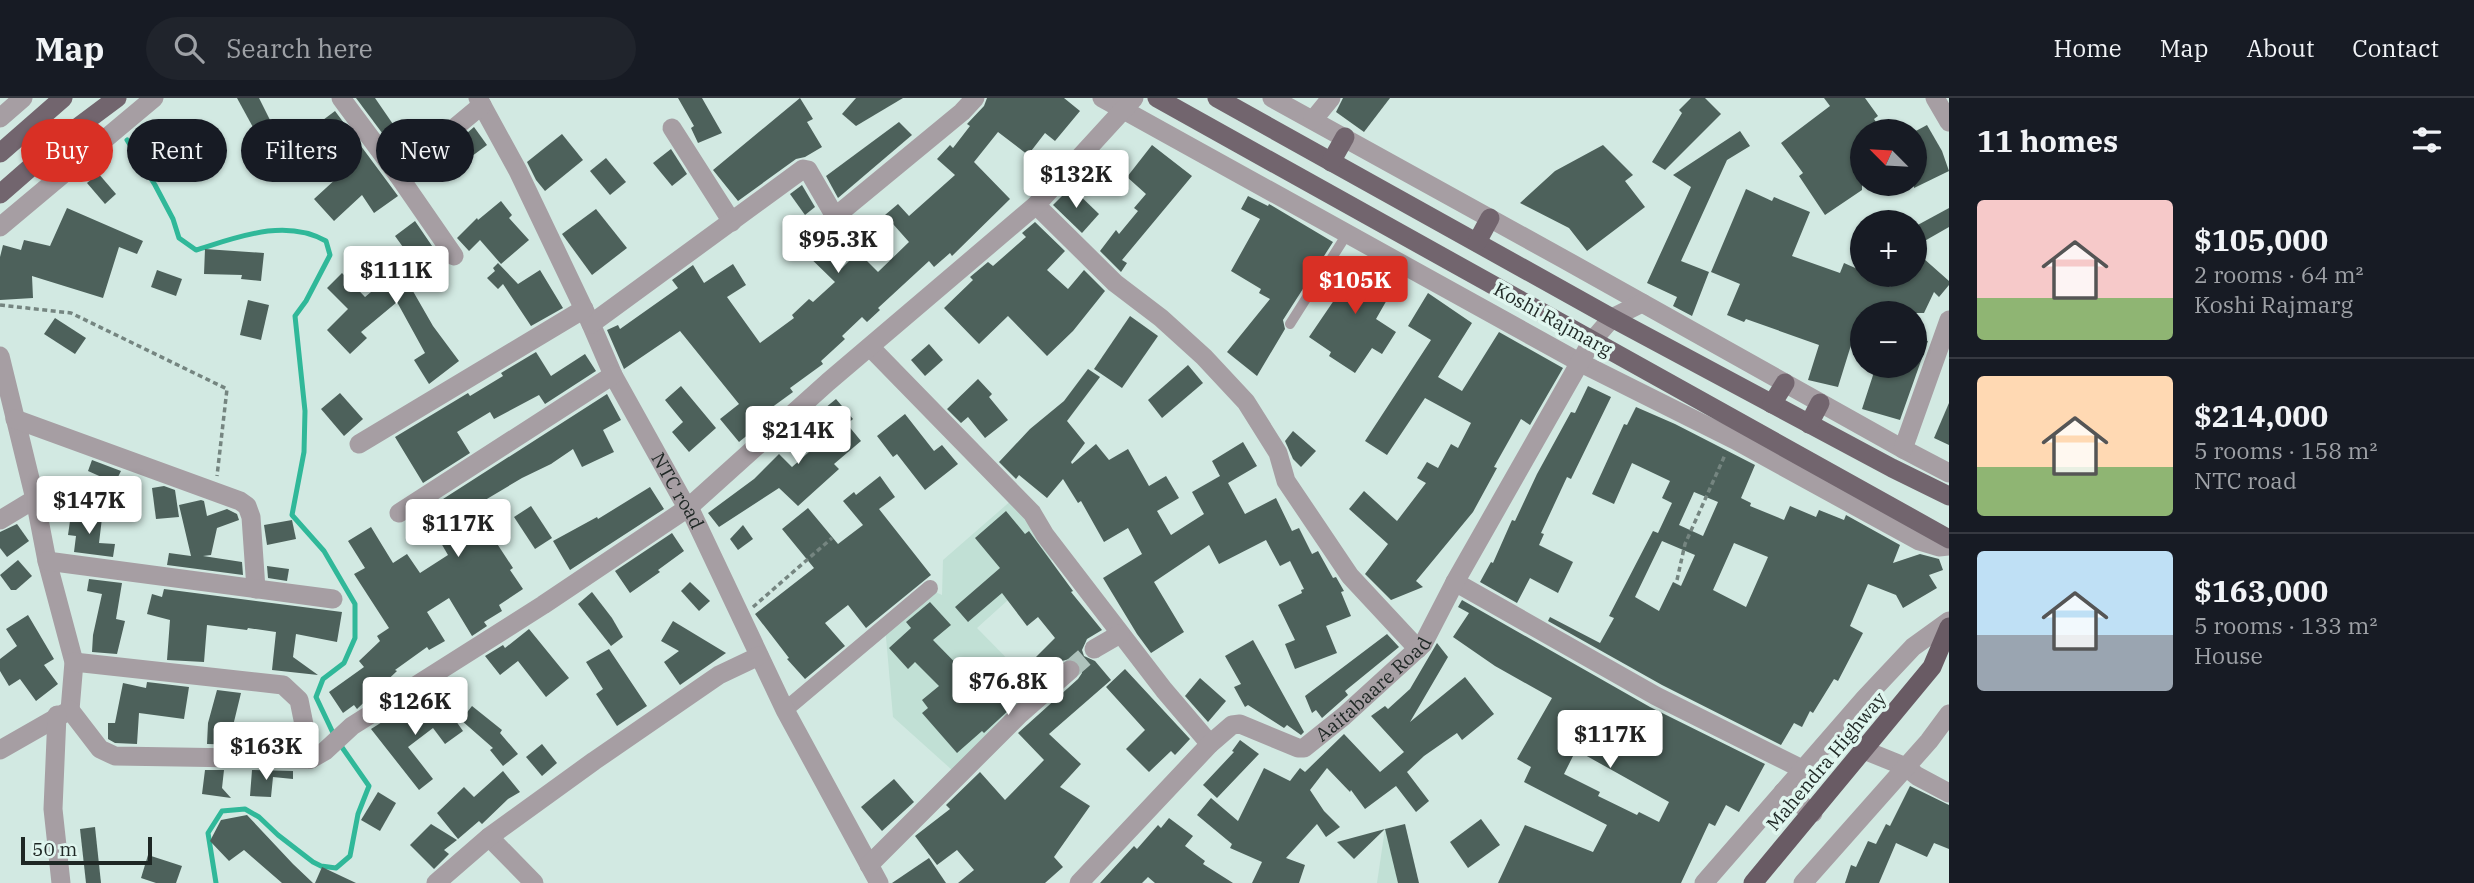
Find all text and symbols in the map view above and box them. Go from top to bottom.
search box [146,17,636,80]
text: Map [35,27,104,70]
icon: search [170,29,208,67]
text: Search here [226,31,373,65]
text: Home [2054,32,2122,64]
text: Map [2160,32,2208,64]
text: About [2246,32,2314,64]
text: Contact [2352,32,2439,64]
chip: Buy [21,119,113,182]
chip: Rent [127,119,227,182]
chip: Filters [241,119,362,182]
chip: New [376,119,474,182]
north arrow [1850,119,1927,196]
map controls [1850,119,1927,378]
text: 11 homes [1977,121,2118,160]
icon: filters [2408,121,2446,159]
pin: $132K [1027,150,1125,210]
text: $132K [1040,158,1112,188]
button: + [1850,210,1927,287]
pin: $95.3K [781,216,895,275]
text: $105,000 [2194,220,2328,259]
text: $95.3K [798,223,878,253]
icon: home [2033,228,2117,312]
pin: $111K [347,246,445,306]
text: $111K [360,254,432,284]
pin: $105K [1306,256,1404,316]
text: 2 rooms · 64 m² [2194,259,2364,289]
text: $105K [1319,264,1391,294]
street label: Koshi Rajmarg [1490,277,1617,362]
text: Koshi Rajmarg [2194,289,2353,319]
button: − [1850,301,1927,378]
text: $214,000 [2194,396,2328,435]
icon: home [2033,404,2117,488]
pin: $214K [749,406,847,466]
text: $214K [762,414,834,444]
text: 5 rooms · 158 m² [2194,435,2377,465]
street label: NTC road [646,448,710,533]
text: NTC road [2194,465,2297,495]
pin: $147K [40,476,138,536]
text: $147K [53,484,125,514]
pin: $117K [409,500,507,559]
text: $117K [422,507,494,537]
text: $163,000 [2194,571,2328,610]
icon: home [2033,579,2117,663]
text: 5 rooms · 133 m² [2194,610,2377,640]
street label: Aaitabaare Road [1310,633,1437,746]
text: House [2194,640,2263,670]
pin: $76.8K [951,658,1065,717]
text: $76.8K [968,665,1048,695]
pin: $126K [366,678,464,737]
text: $126K [379,685,451,715]
street label: Mahendra Highway [1761,686,1892,835]
pin: $117K [1561,710,1659,770]
text: $117K [1574,718,1646,748]
pin: $163K [217,722,315,782]
text: $163K [230,730,302,760]
scale bar [21,834,152,866]
text: 50 m [32,837,77,861]

